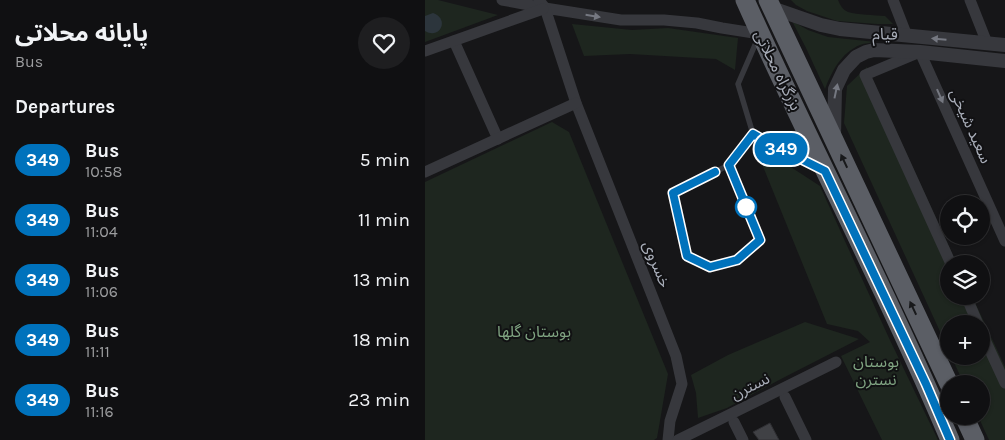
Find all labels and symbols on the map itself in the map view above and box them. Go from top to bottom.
one-way arrow [586,12,602,20]
street label: قیام [872,24,898,47]
street label: بزرگراه محلاتی [750,27,806,113]
one-way arrow [931,34,947,42]
one-way arrow [833,83,841,99]
street label: سعید شیخی [946,86,996,166]
one-way arrow [936,89,944,103]
line badge: 349 [752,133,810,165]
one-way arrow [840,154,848,168]
unlabelled marker [735,196,757,218]
street label: خسروی [639,238,675,290]
one-way arrow [909,301,917,315]
park label: بوستان گلها [497,322,571,341]
park label: بوستان نسترن [853,352,899,389]
street label: نسترن [727,368,773,404]

